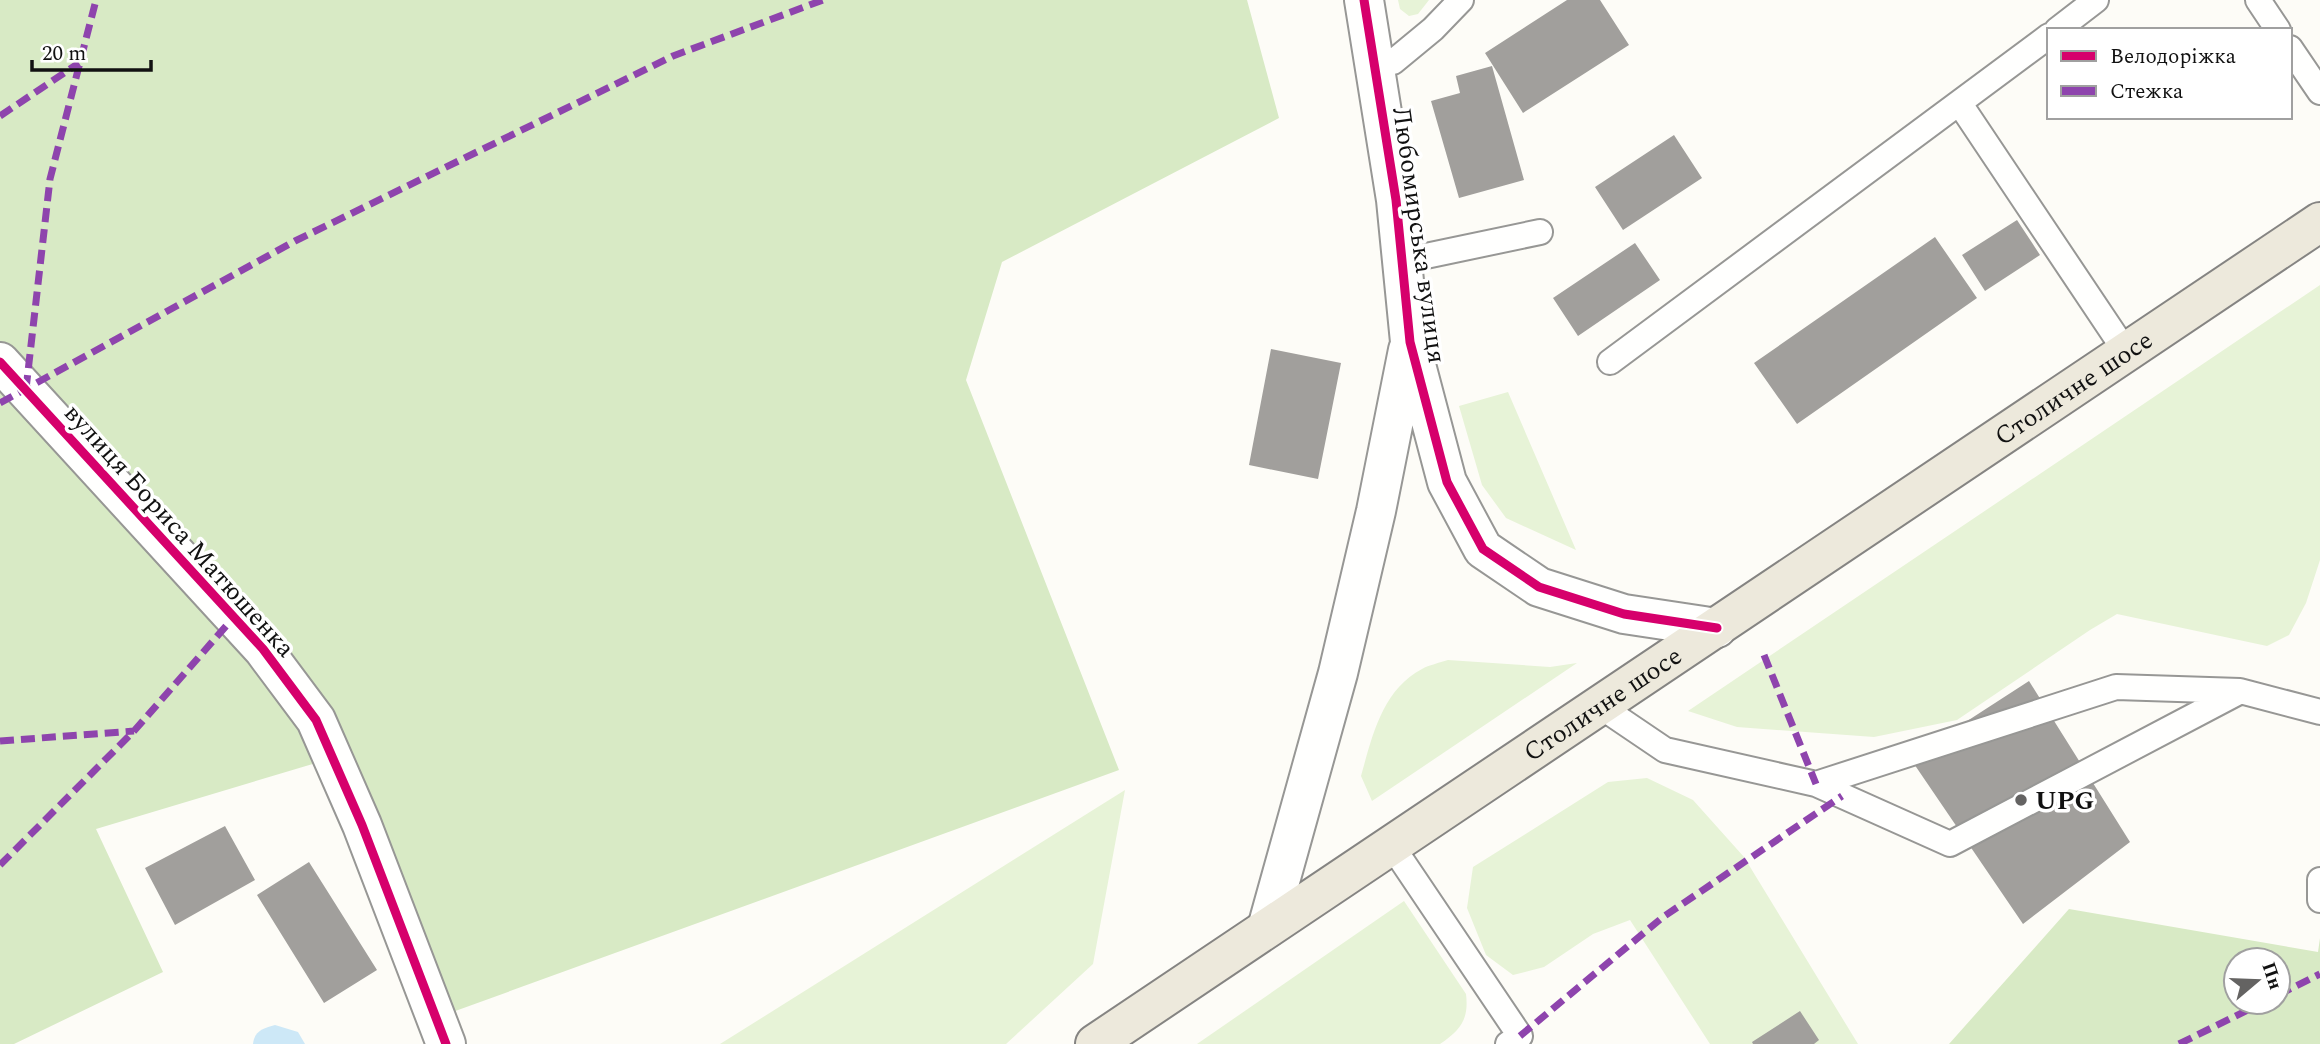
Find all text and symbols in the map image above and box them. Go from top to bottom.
scale bar [32,28,150,72]
legend [2047,28,2292,119]
text: 20 m [42,38,86,70]
text: Велодоріжка [2110,41,2237,73]
text: Стежка [2110,76,2184,108]
street label: Любомирська вулиця [1381,104,1457,366]
street label: Столичне шосе [1986,321,2161,456]
street label: вулиця Бориса Матюшенка [54,395,305,667]
street label: Столичне шосе [1515,637,1690,772]
place label: UPG [2035,781,2094,821]
marker: UPG [2013,792,2029,808]
north arrow [2222,946,2292,1016]
text: Пн [2253,958,2290,994]

